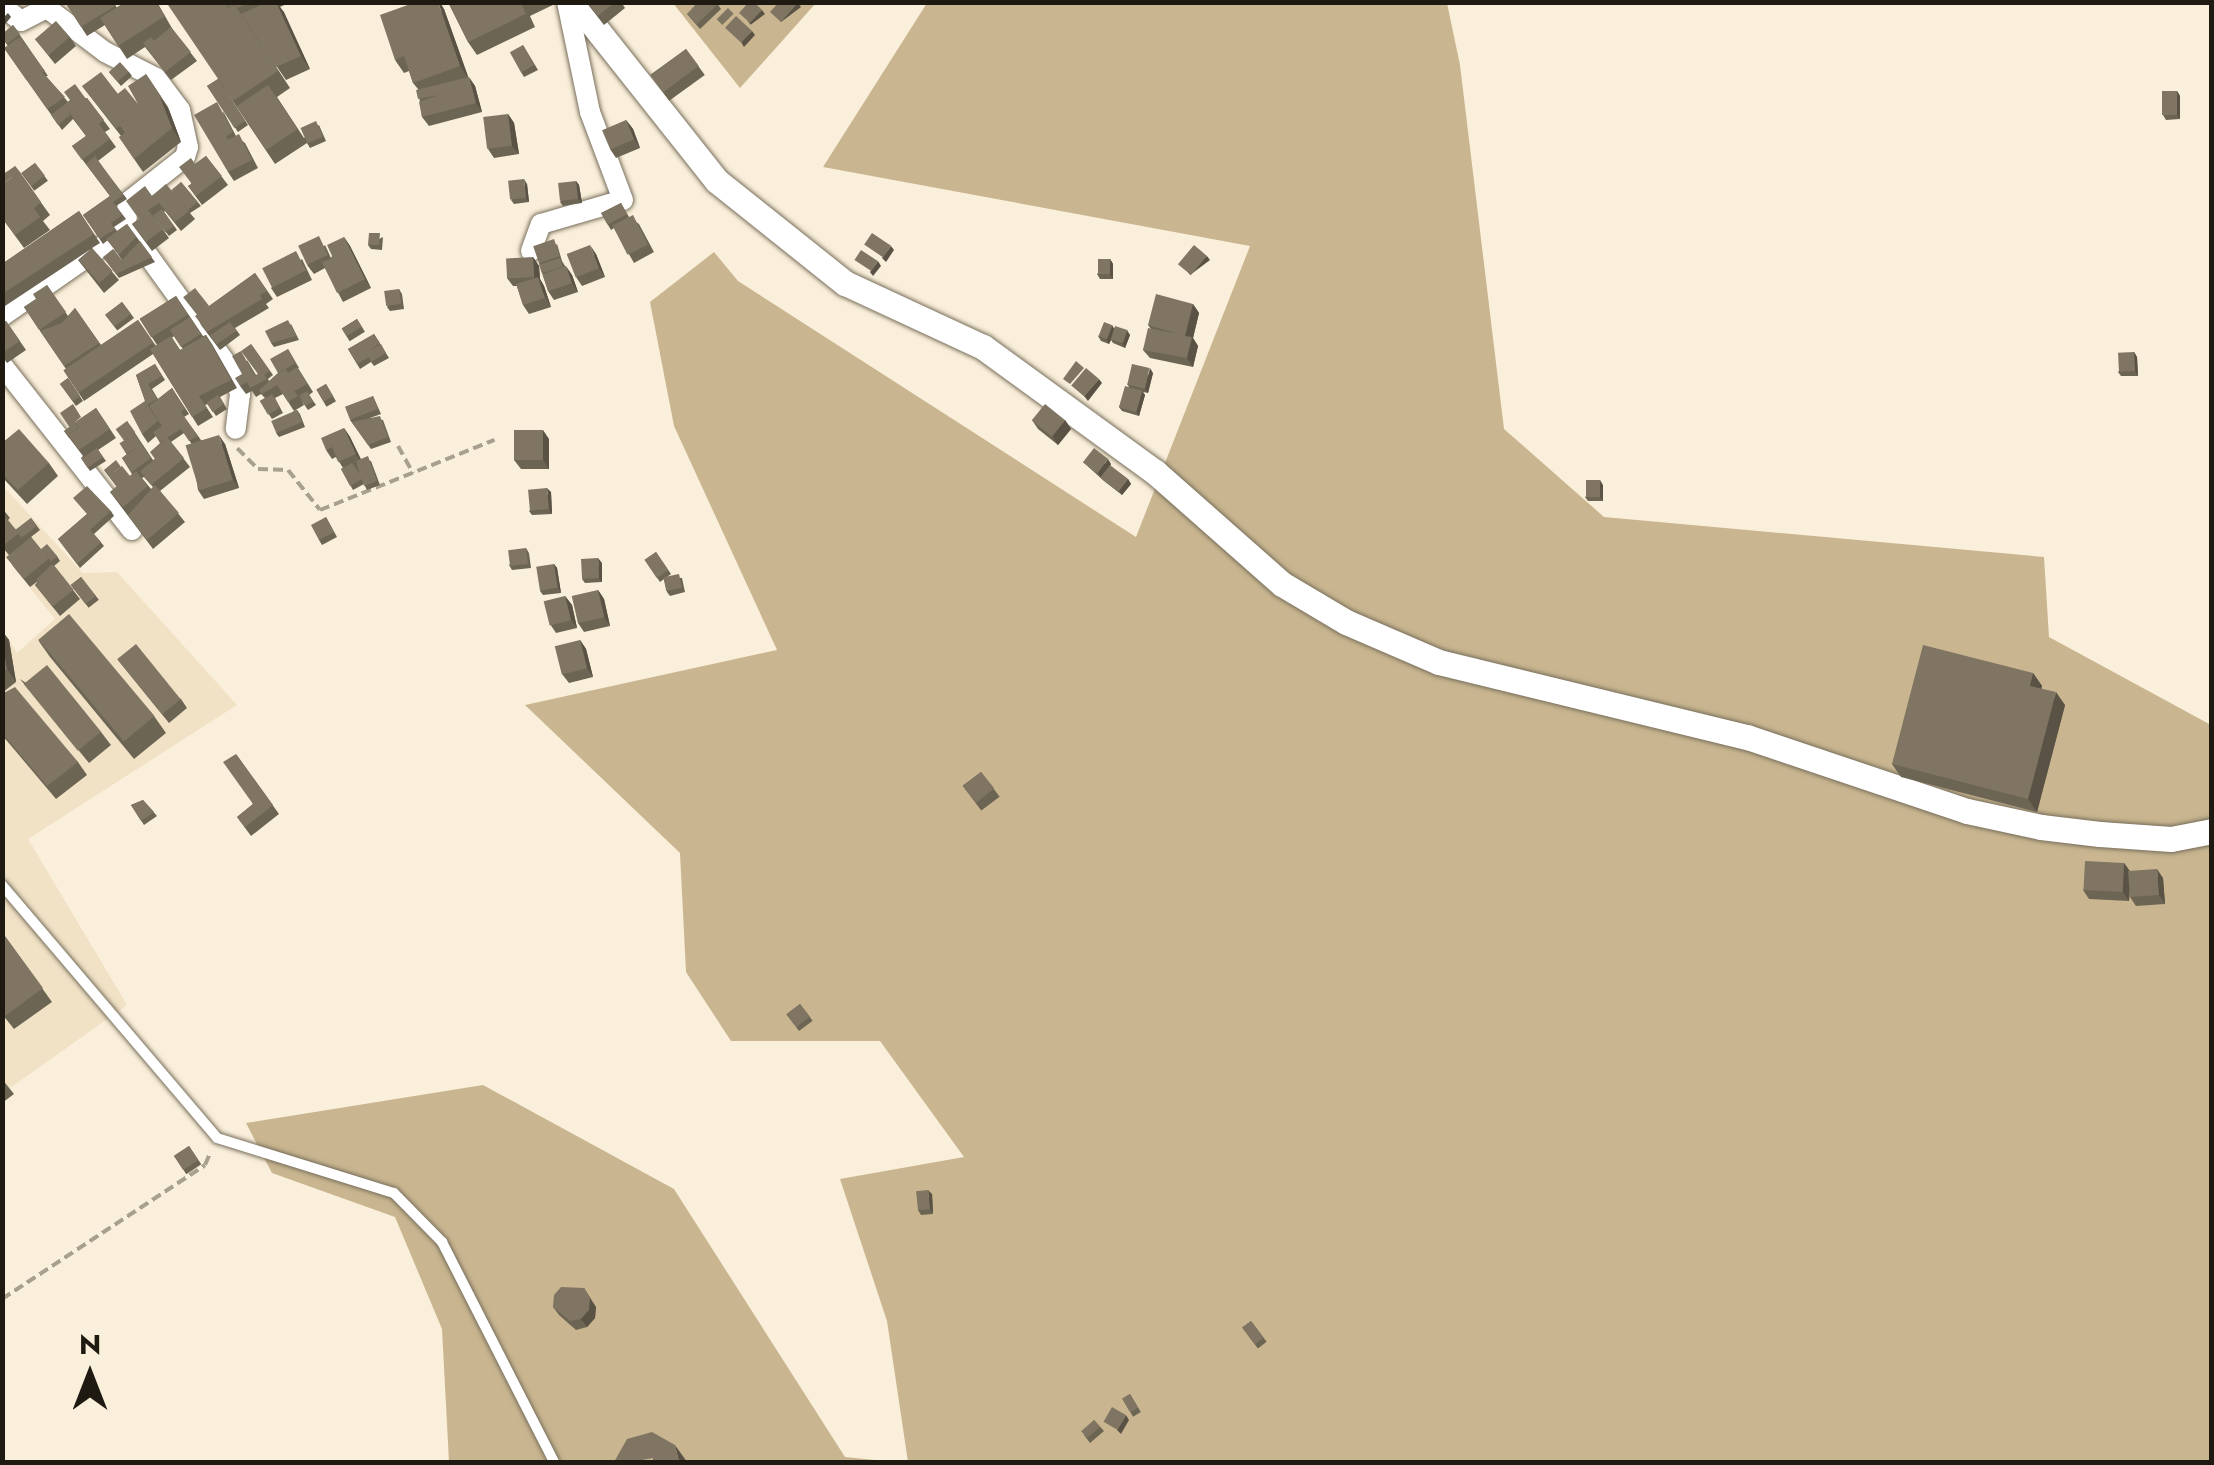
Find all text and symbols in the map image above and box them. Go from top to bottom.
text: N [79,1324,101,1365]
north arrow [40,1325,140,1425]

